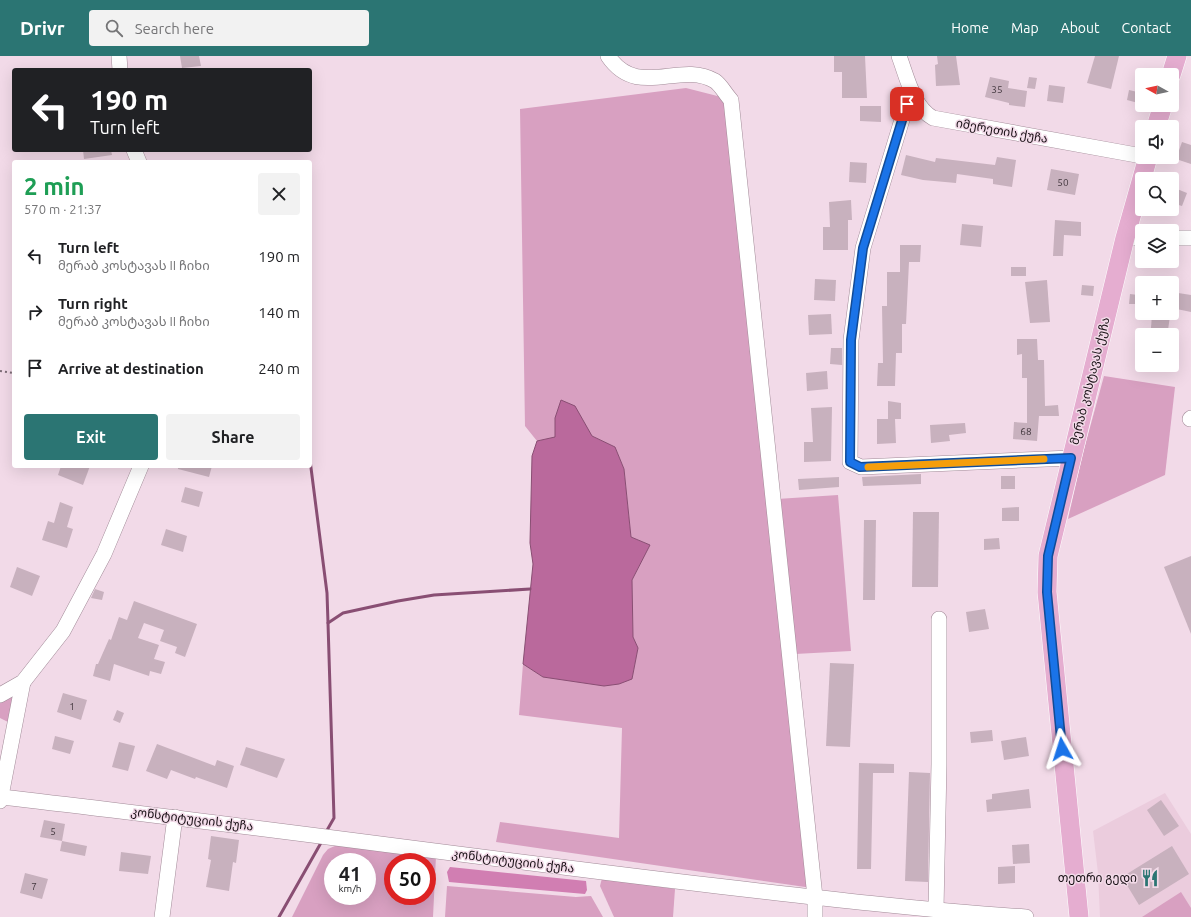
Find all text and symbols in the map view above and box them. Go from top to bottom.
search box [89,10,369,46]
text: Drivr [20,17,65,39]
icon: search [103,17,125,39]
text: Search here [135,20,214,37]
text: Home [951,20,989,36]
text: Map [1011,20,1039,36]
text: About [1061,20,1100,36]
text: Contact [1122,20,1171,36]
north arrow [1135,68,1179,112]
map controls [1135,68,1179,372]
icon: left [24,84,76,136]
text: 190 m [90,84,168,115]
house number: 35 [991,84,1003,95]
pin [890,87,924,121]
icon: arrive [896,93,918,115]
street label: იმერეთის ქუჩა [955,116,1049,146]
text: Turn left [90,117,160,137]
button: sound [1135,120,1179,164]
button: search [1135,172,1179,216]
text: 2 min [24,173,85,200]
button: close [258,173,300,215]
house number: 50 [1057,177,1069,188]
text: 570 m · 21:37 [24,202,102,216]
button: layers [1135,224,1179,268]
text: Turn left [58,239,119,256]
icon: left [24,245,46,267]
text: 190 m [258,248,300,265]
text: მერაბ კოსტავას II ჩიხი [58,258,210,272]
button: + [1135,276,1179,320]
text: Turn right [58,295,128,312]
icon: right [24,301,46,323]
text: 140 m [258,304,300,321]
text: მერაბ კოსტავას II ჩიხი [58,314,210,328]
street label: მერაბ კოსტავას ქუჩა [1067,316,1113,446]
button: − [1135,328,1179,372]
icon: arrive [24,357,46,379]
text: Arrive at destination [58,360,204,377]
text: 240 m [258,360,300,377]
button: Exit [24,414,158,460]
button: Share [166,414,300,460]
house number: 68 [1020,426,1032,437]
house number: 1 [69,701,75,712]
position arrow [1041,728,1083,770]
street label: კონსტიტუციის ქუჩა [130,805,254,833]
house number: 5 [50,826,56,837]
street label: კონსტიტუციის ქუჩა [451,847,575,875]
speed limit sign: 50 [384,853,436,905]
text: 41 [339,862,361,885]
restaurant icon: თეთრი გედი [1140,868,1160,888]
place label: თეთრი გედი [1058,871,1137,886]
house number: 7 [31,881,37,892]
text: km/h [338,883,362,894]

